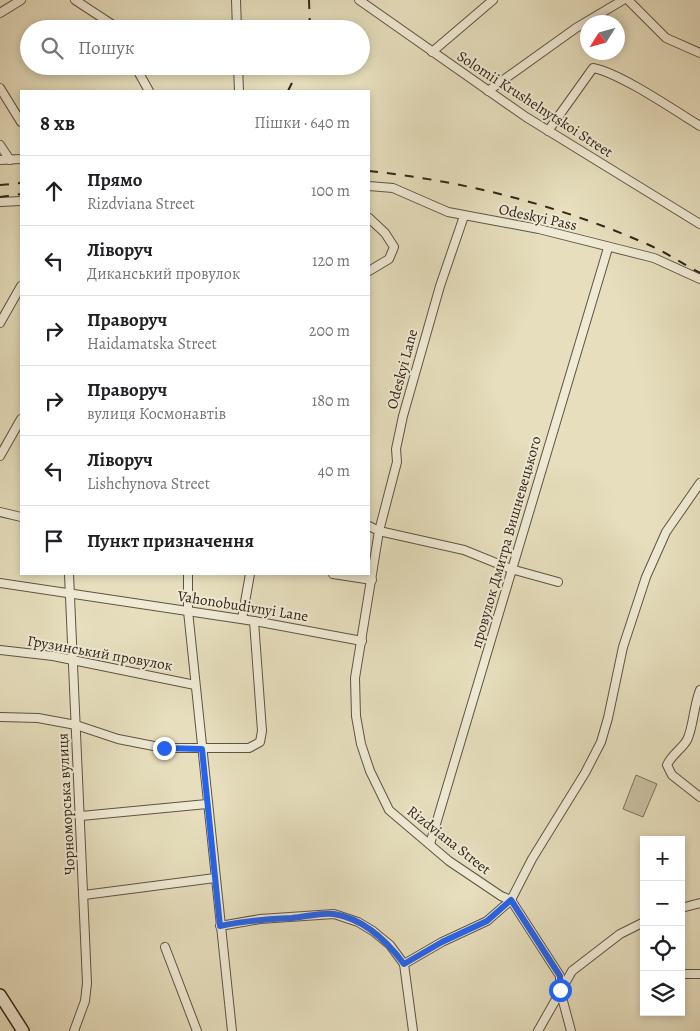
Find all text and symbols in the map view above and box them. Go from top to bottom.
north arrow [580,15,625,60]
search box [20,20,370,75]
icon: search [38,34,66,62]
text: Пошук [78,35,135,61]
street label: Solomii Krushelnytskoi Street [453,46,617,162]
text: 8 хв [40,109,75,137]
text: Пішки · 640 m [254,112,350,134]
text: Прямо [87,167,142,193]
icon: ahead [40,177,68,205]
text: 100 m [311,180,350,202]
text: Rizdviana Street [87,193,195,215]
street label: Odeskyi Pass [497,199,579,235]
text: Ліворуч [87,237,153,263]
icon: left [40,247,68,275]
text: 120 m [312,250,350,272]
text: Диканський провулок [87,263,240,285]
text: Праворуч [87,307,167,333]
icon: right [40,317,68,345]
text: 200 m [309,320,350,342]
street label: Odeskyi Lane [382,327,422,411]
text: Haidamatska Street [87,333,217,355]
text: Праворуч [87,377,167,403]
icon: right [40,387,68,415]
text: 180 m [312,390,350,412]
text: вулиця Космонавтів [87,403,226,425]
street label: провулок Дмитра Вишневецького [466,434,546,650]
text: Ліворуч [87,447,153,473]
icon: left [40,457,68,485]
text: 40 m [318,460,350,482]
text: Lishchynova Street [87,473,210,495]
icon: arrive [40,527,68,555]
text: Пункт призначення [87,528,254,554]
street label: Vahonobudivnyi Lane [175,586,310,626]
street label: Грузинський провулок [26,630,174,676]
street label: Чорноморська вулиця [52,732,80,876]
route end [153,737,176,760]
street label: Rizdviana Street [403,801,495,879]
map controls [640,836,685,1016]
button: + [640,836,685,881]
button: − [640,881,685,926]
button: locate [640,926,685,971]
button: layers [640,971,685,1016]
route start [549,979,572,1002]

